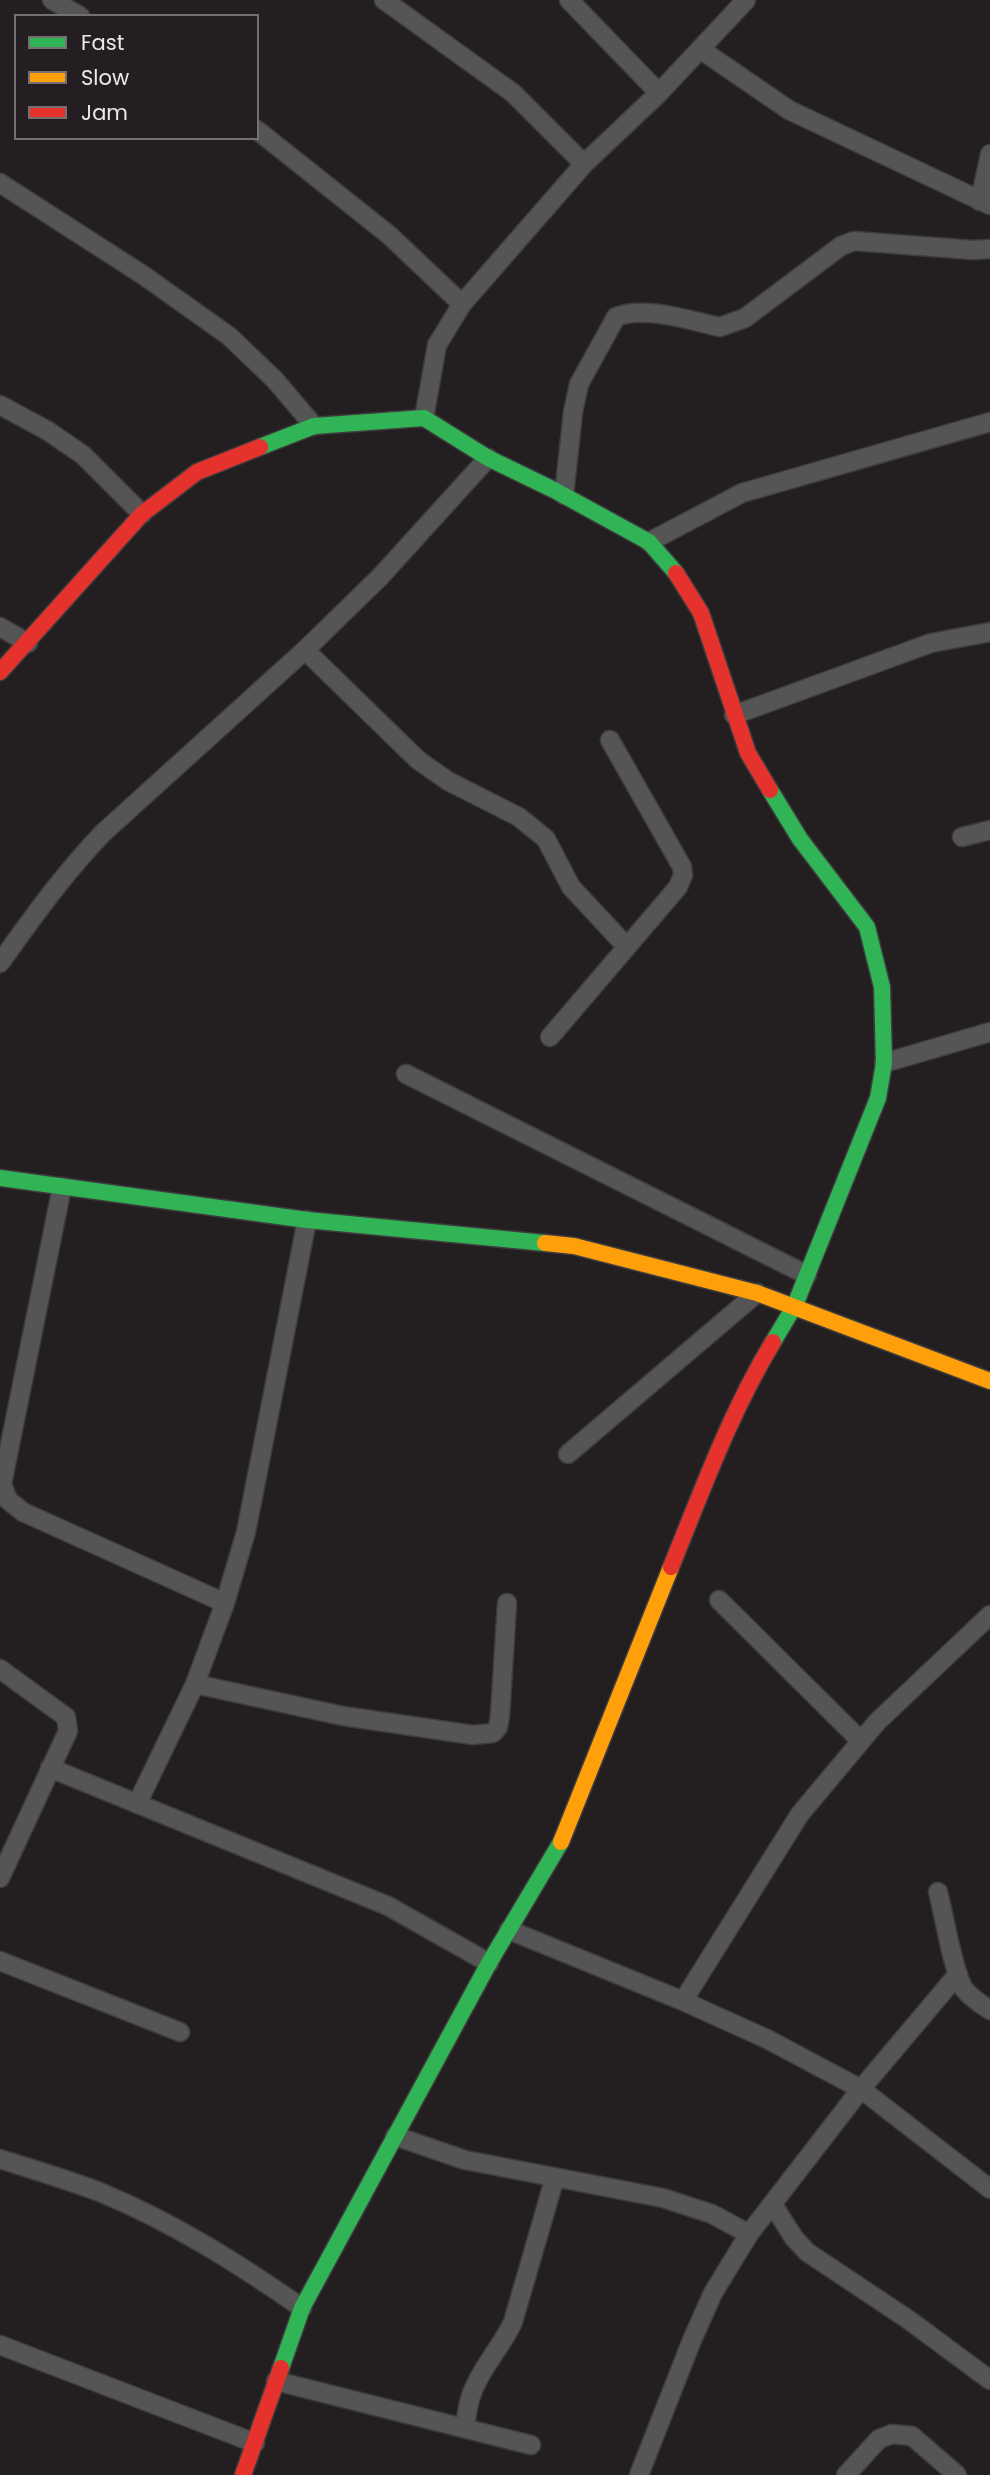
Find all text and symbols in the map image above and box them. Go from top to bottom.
legend [14,14,259,140]
text: Fast [81,28,124,57]
text: Slow [81,63,129,92]
text: Jam [81,98,128,127]

